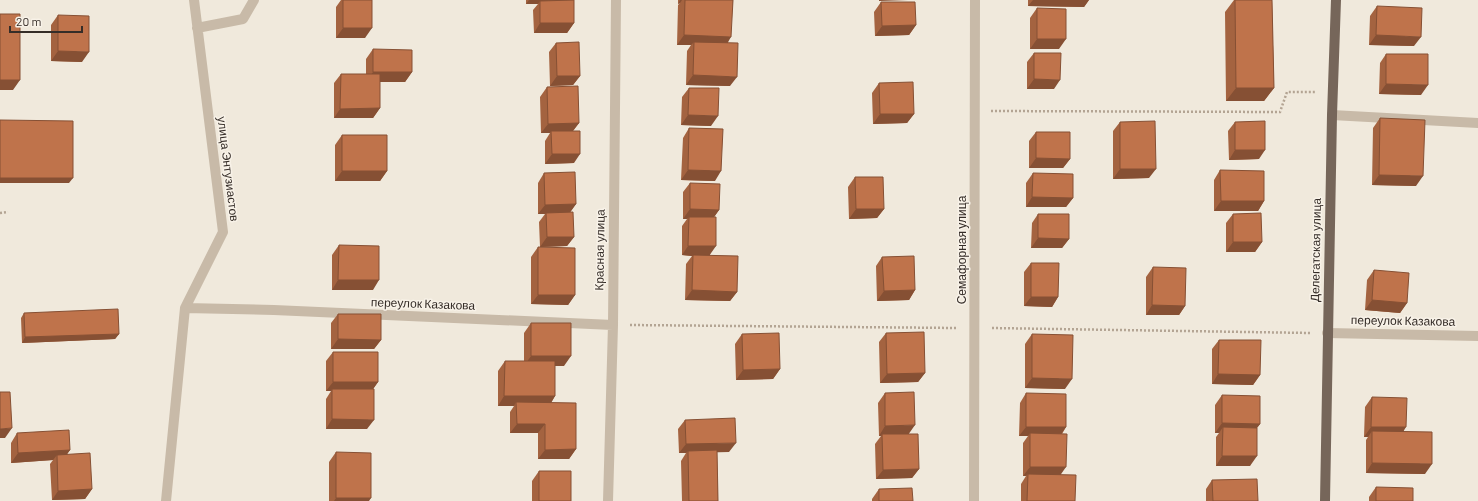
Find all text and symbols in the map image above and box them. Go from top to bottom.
scale bar [10,8,82,34]
text: 20 m [16,14,42,28]
street label: улица Энтузиастов [215,116,242,222]
street label: Семафорная улица [954,195,969,304]
street label: Делегатская улица [1307,198,1324,302]
street label: Красная улица [591,209,608,291]
street label: переулок Казакова [371,294,476,313]
street label: переулок Казакова [1351,312,1456,329]

